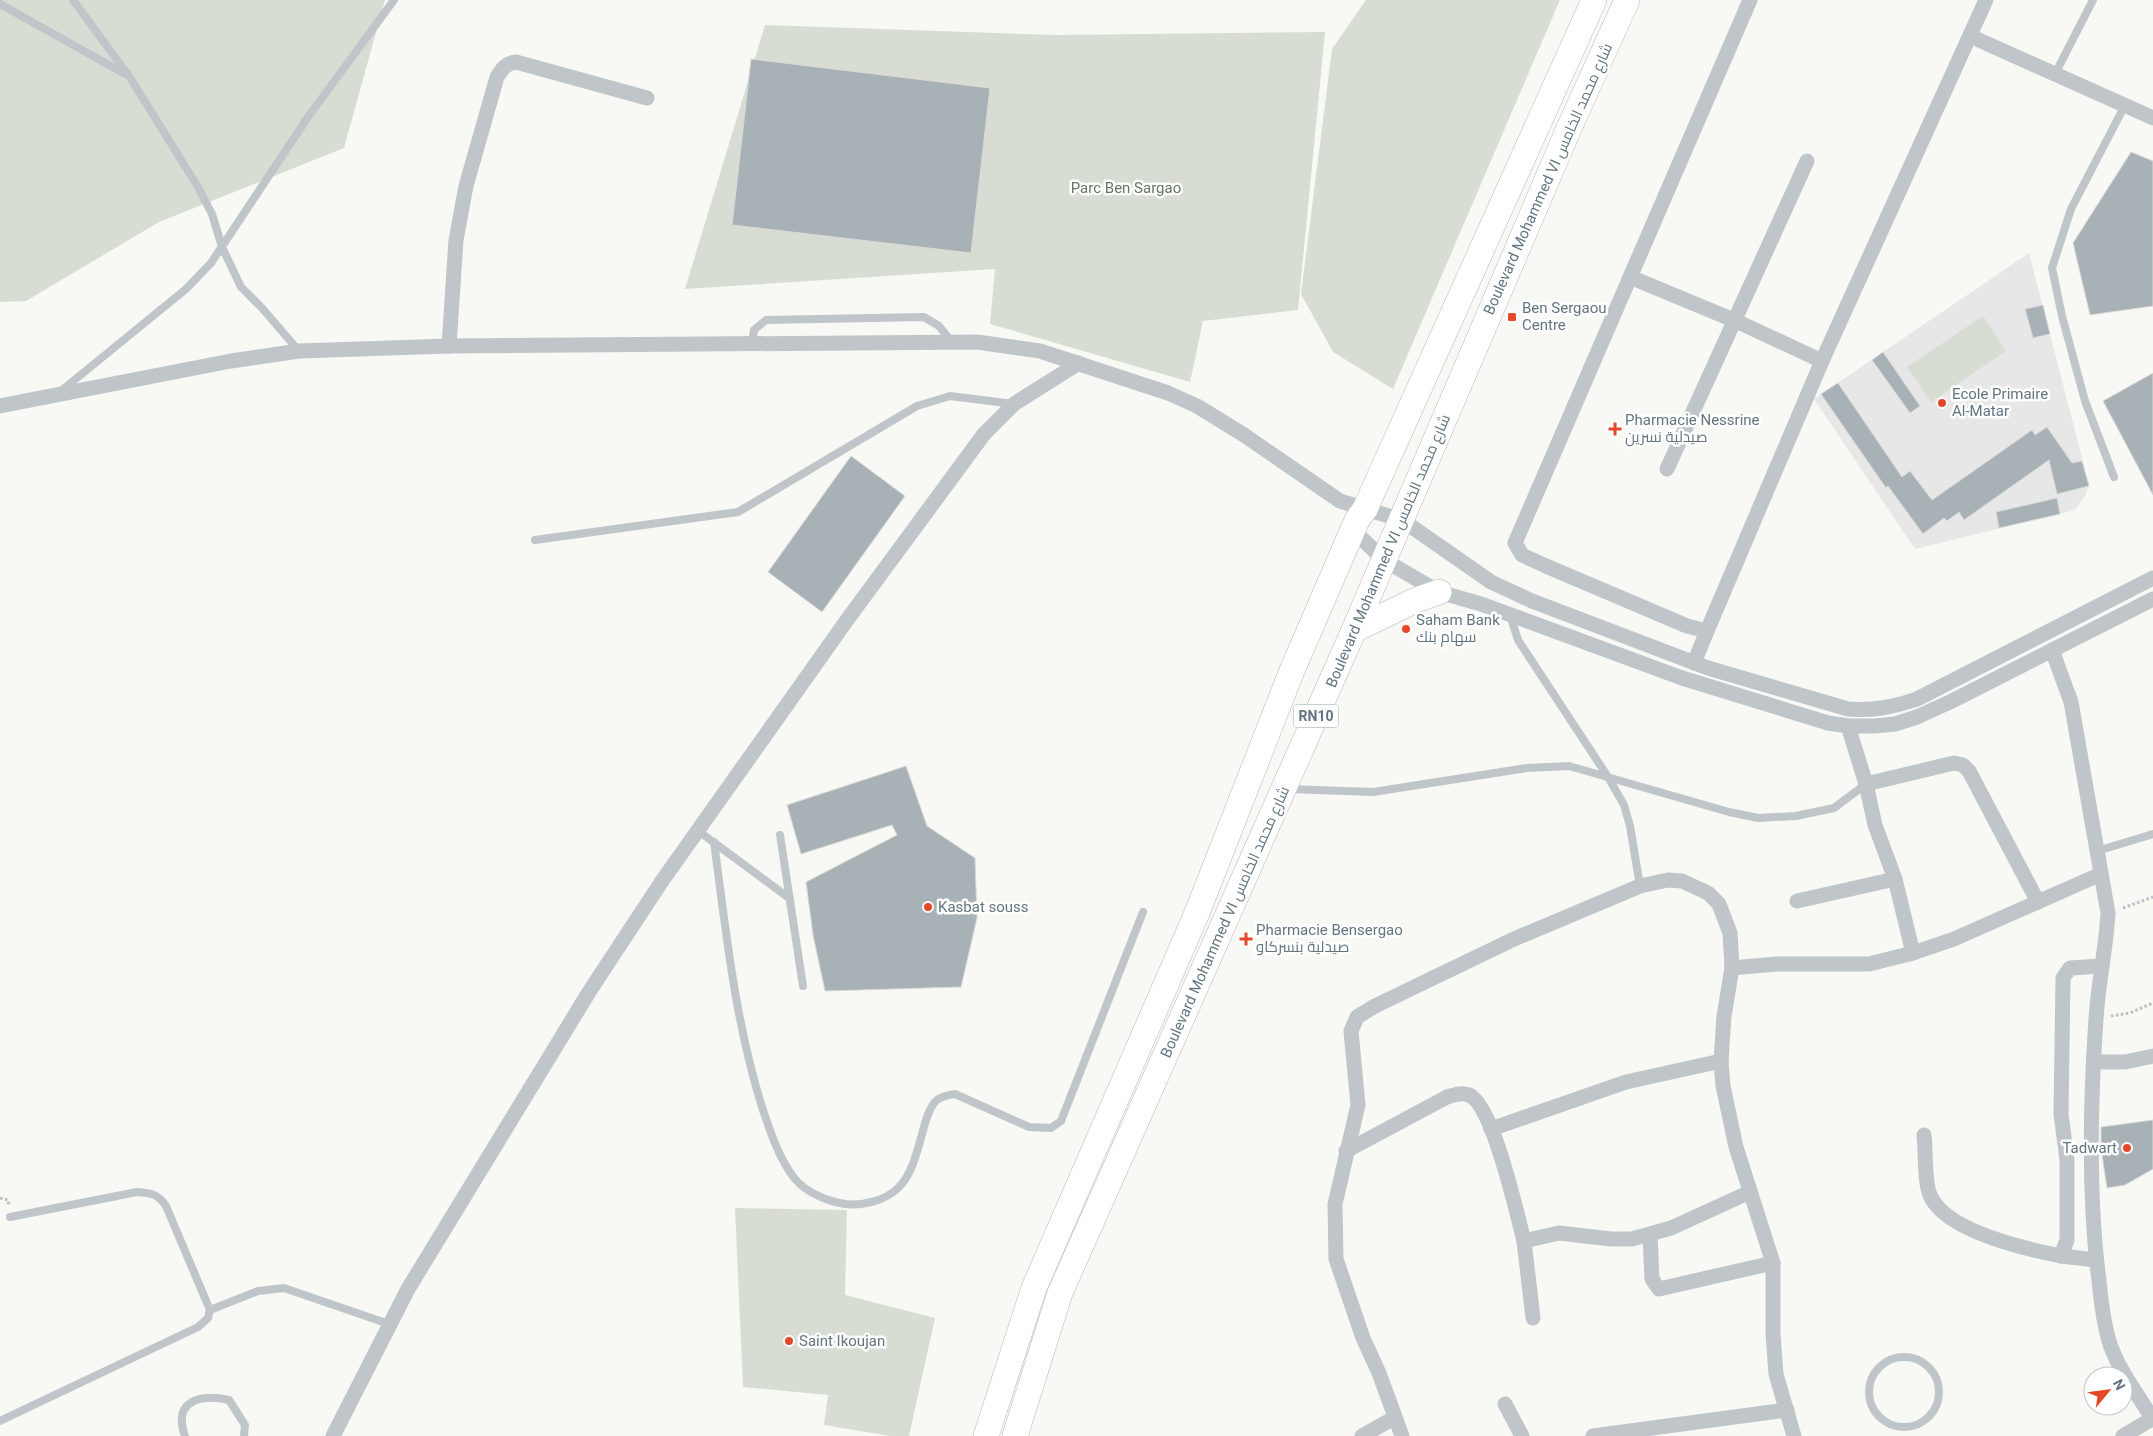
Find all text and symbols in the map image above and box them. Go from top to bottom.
street label: Boulevard Mohammed VI شارع محمد الخامس [1480,40,1618,318]
park label: Parc Ben Sargao [1071,179,1181,197]
place label: Ben Sergaou Centre [1522,299,1607,334]
marker: Ben Sergaou Centre [1506,311,1518,323]
place label: Ecole Primaire Al-Matar [1952,385,2048,420]
marker: Ecole Primaire Al-Matar [1936,397,1948,409]
place label: Pharmacie Nessrine صيدلية نسرين [1625,411,1760,447]
street label: Boulevard Mohammed VI شارع محمد الخامس [1322,412,1456,691]
marker: Pharmacie Nessrine صيدلية نسرين [1609,423,1621,435]
place label: Saham Bank سهام بنك [1416,611,1500,647]
marker: Saham Bank سهام بنك [1400,623,1412,635]
road number: RN10 [1294,704,1338,728]
street label: Boulevard Mohammed VI شارع محمد الخامس [1157,783,1295,1061]
place label: Kasbat souss [938,898,1029,916]
marker: Kasbat souss [922,901,934,913]
place label: Pharmacie Bensergao صيدلية بنسركاو [1256,921,1403,956]
marker: Pharmacie Bensergao صيدلية بنسركاو [1240,933,1252,945]
place label: Tadwart [2062,1139,2117,1157]
marker: Tadwart [2121,1142,2133,1154]
place label: Saint Ikoujan [799,1332,885,1350]
marker: Saint Ikoujan [783,1335,795,1347]
north arrow [2083,1366,2133,1416]
text: N [2110,1376,2129,1393]

